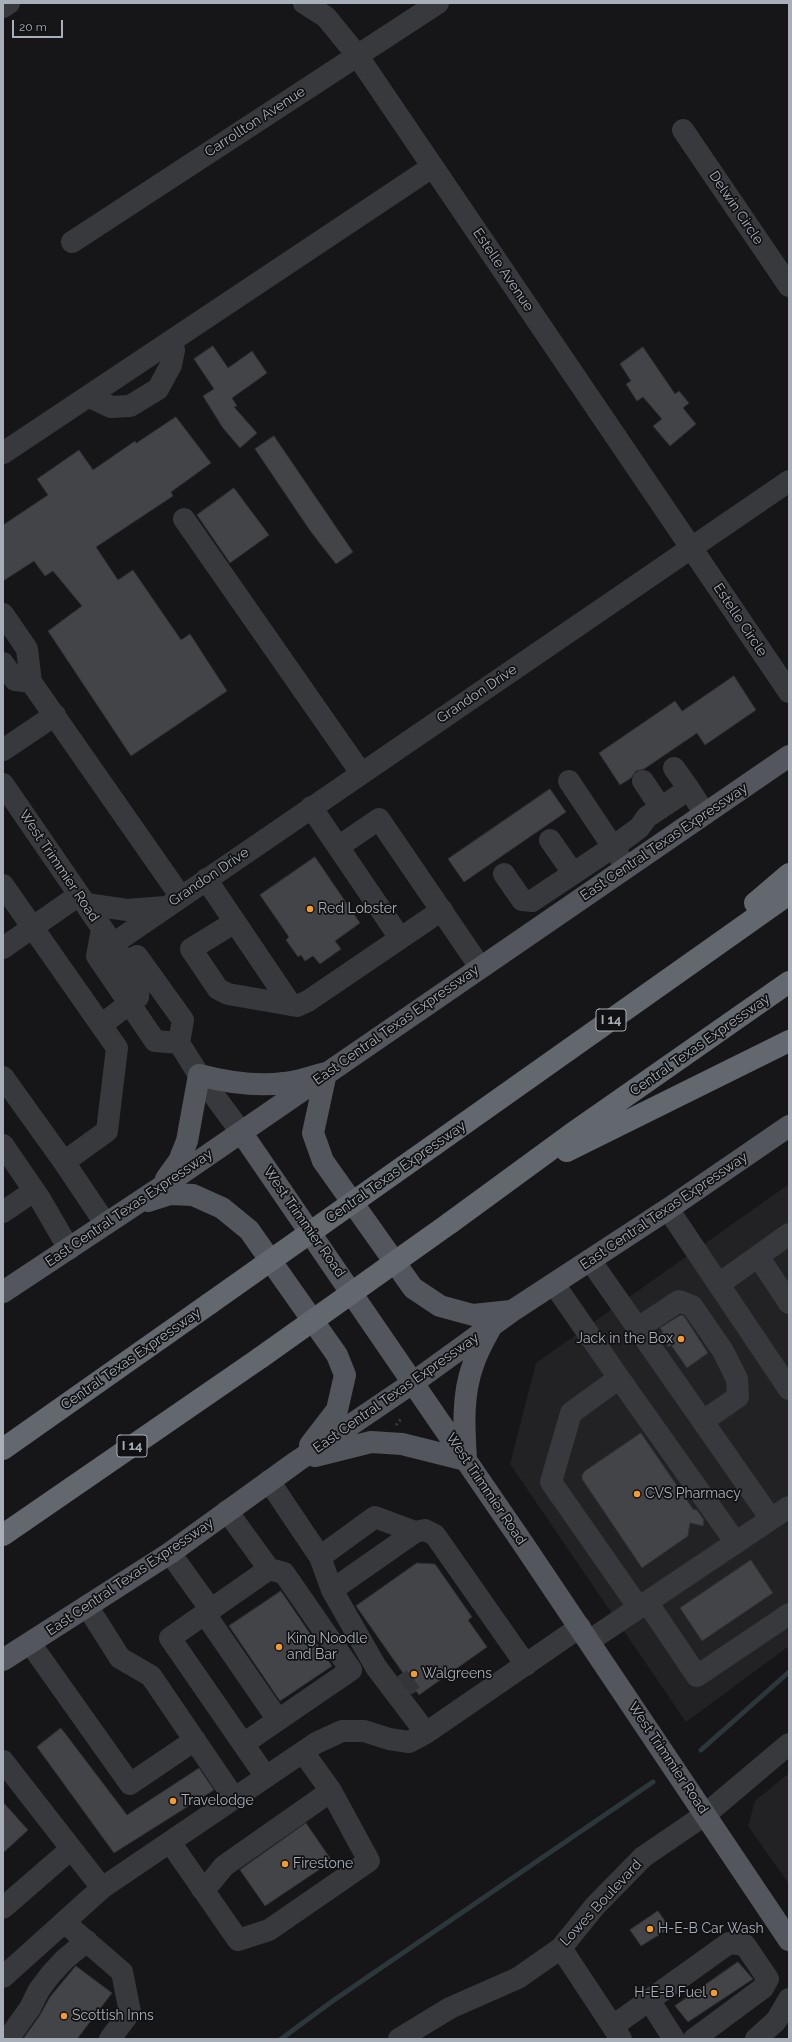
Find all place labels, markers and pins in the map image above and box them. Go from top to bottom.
place label: Red Lobster [318,901,397,917]
marker: Red Lobster [305,904,315,914]
place label: Jack in the Box [576,1331,673,1347]
marker: Jack in the Box [676,1334,686,1344]
place label: CVS Pharmacy [645,1486,741,1502]
marker: CVS Pharmacy [632,1489,642,1499]
place label: King Noodle and Bar [287,1631,368,1664]
marker: King Noodle and Bar [274,1642,284,1652]
place label: Walgreens [422,1666,492,1682]
marker: Walgreens [409,1669,419,1679]
place label: Travelodge [181,1793,254,1809]
marker: Travelodge [168,1796,178,1806]
place label: Firestone [293,1856,353,1872]
marker: Firestone [280,1859,290,1869]
place label: H-E-B Car Wash [658,1921,764,1937]
marker: H-E-B Car Wash [645,1924,655,1934]
place label: H-E-B Fuel [634,1985,706,2001]
marker: H-E-B Fuel [709,1988,719,1998]
place label: Scottish Inns [72,2008,154,2024]
marker: Scottish Inns [59,2011,69,2021]

